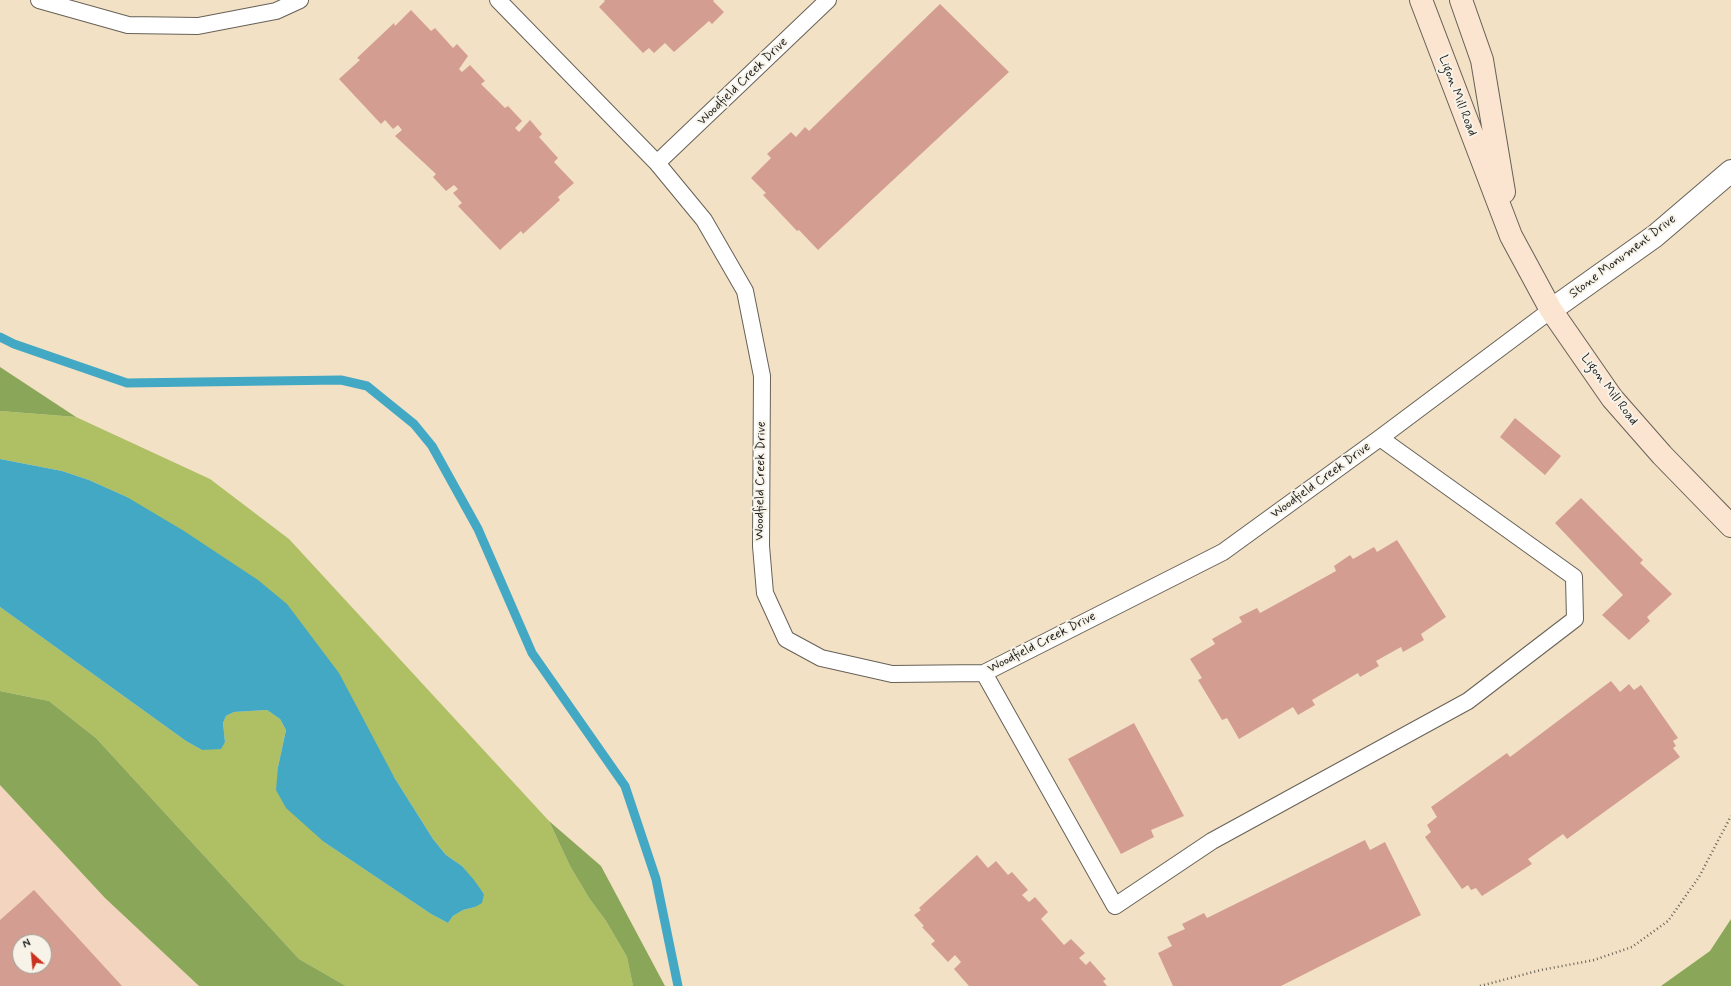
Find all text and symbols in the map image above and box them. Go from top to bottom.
street label: Woodfield Creek Drive [695,35,791,129]
street label: Ligon Mill Road [1434,53,1480,139]
street label: Stone Monument Drive [1567,212,1679,302]
street label: Ligon Mill Road [1577,351,1641,429]
street label: Woodfield Creek Drive [752,421,770,541]
street label: Woodfield Creek Drive [1268,440,1374,522]
street label: Woodfield Creek Drive [985,609,1099,677]
north arrow [12,934,52,974]
text: N [21,936,33,952]

